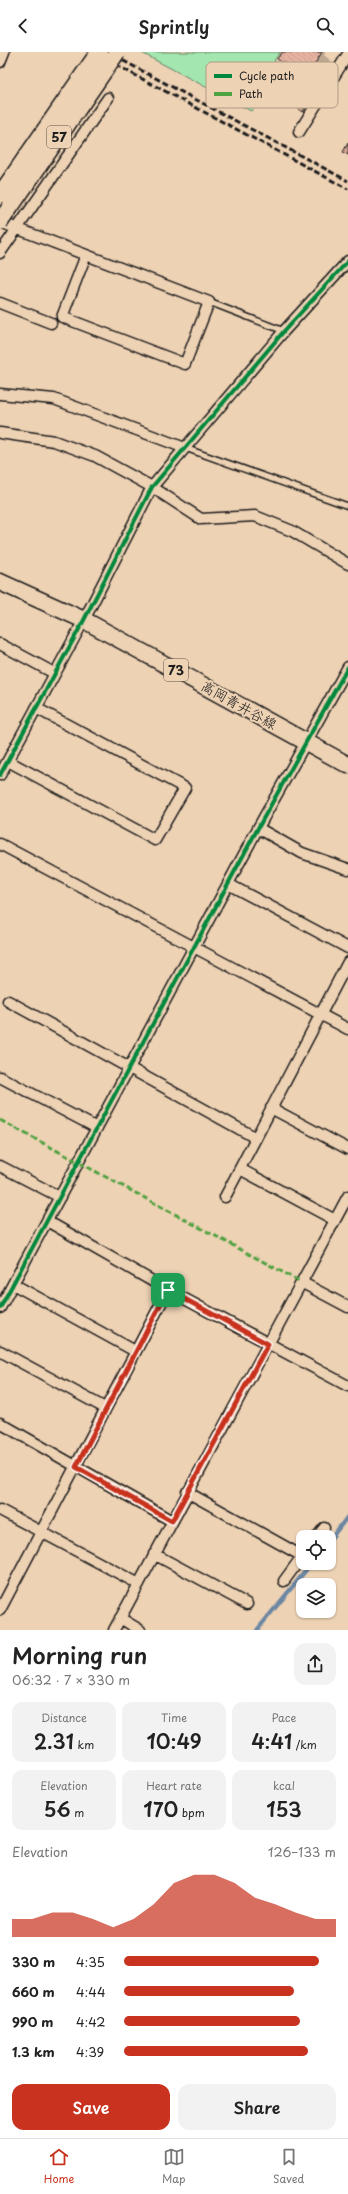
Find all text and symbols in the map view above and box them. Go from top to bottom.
text: Sprintly [138,13,210,40]
icon: back [12,15,34,37]
icon: search [314,15,336,37]
legend [206,62,338,108]
text: Cycle path [239,67,294,84]
text: Path [239,85,263,102]
road number: 57 [47,126,71,148]
road number: 73 [164,659,188,681]
street label: 高岡青井谷線 [197,675,281,734]
pin [151,1273,185,1307]
icon: arrive [157,1279,179,1301]
map controls [296,1530,336,1618]
button: locate [296,1530,336,1570]
button: layers [296,1578,336,1618]
text: Morning run [12,1638,147,1671]
button: share [294,1643,336,1685]
text: 06:32 · 7 × 330 m [12,1670,130,1689]
text: Distance [41,1709,87,1726]
text: Time [161,1709,187,1726]
text: Pace [272,1709,296,1726]
text: 2.31 [34,1726,74,1756]
text: 10:49 [146,1726,202,1756]
text: 4:41 [251,1726,292,1756]
text: km [74,1736,94,1753]
text: /km [292,1736,317,1753]
text: Elevation [40,1777,88,1794]
text: Heart rate [146,1777,202,1794]
text: kcal [273,1777,295,1794]
text: 56 [44,1794,71,1824]
text: 170 [143,1794,178,1824]
text: 153 [266,1794,302,1824]
text: m [71,1804,84,1821]
text: bpm [178,1804,205,1821]
text: Elevation [12,1842,68,1861]
text: 126–133 m [268,1842,336,1861]
text: 330 m [12,1952,55,1971]
text: 4:35 [76,1952,105,1971]
text: 660 m [12,1982,55,2001]
text: 4:44 [76,1982,106,2001]
text: 990 m [12,2012,53,2031]
text: 4:42 [76,2012,106,2031]
text: 1.3 km [12,2042,55,2061]
text: 4:39 [76,2042,104,2061]
button: Save [12,2084,170,2130]
button: Share [178,2084,336,2130]
tab: Home [44,2146,74,2187]
tab: Map [162,2146,185,2187]
tab: Saved [273,2146,304,2187]

